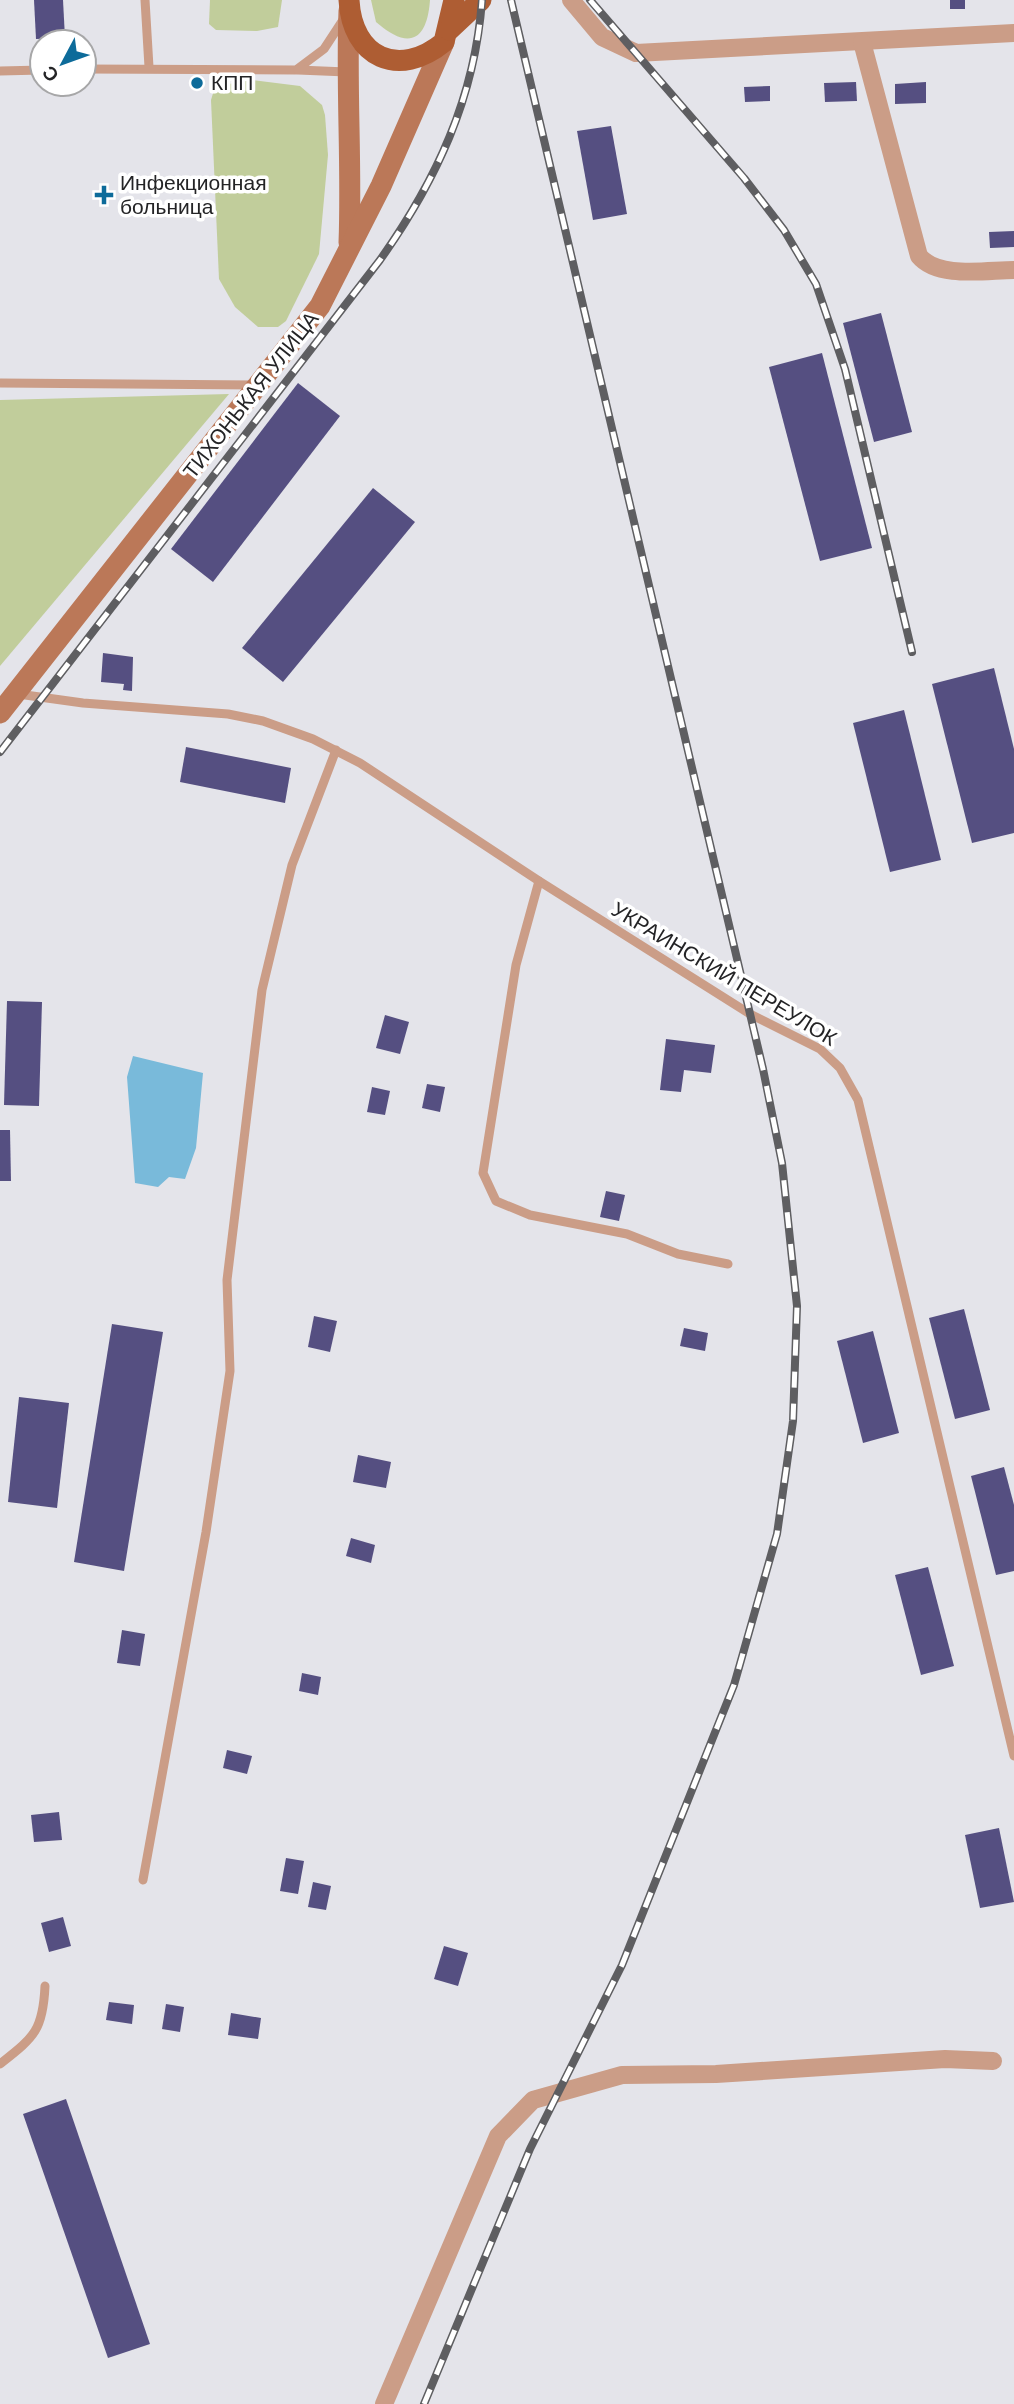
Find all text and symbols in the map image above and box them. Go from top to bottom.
north arrow [28,28,98,98]
text: С [38,62,63,86]
place label: КПП [211,71,253,94]
marker: КПП [189,75,205,91]
place label: Инфекционная больница [120,171,267,218]
marker: Инфекционная больница [94,185,114,205]
street label: ТИХОНЬКАЯ УЛИЦА [178,307,323,482]
street label: УКРАИНСКИЙ ПЕРЕУЛОК [608,897,841,1050]

